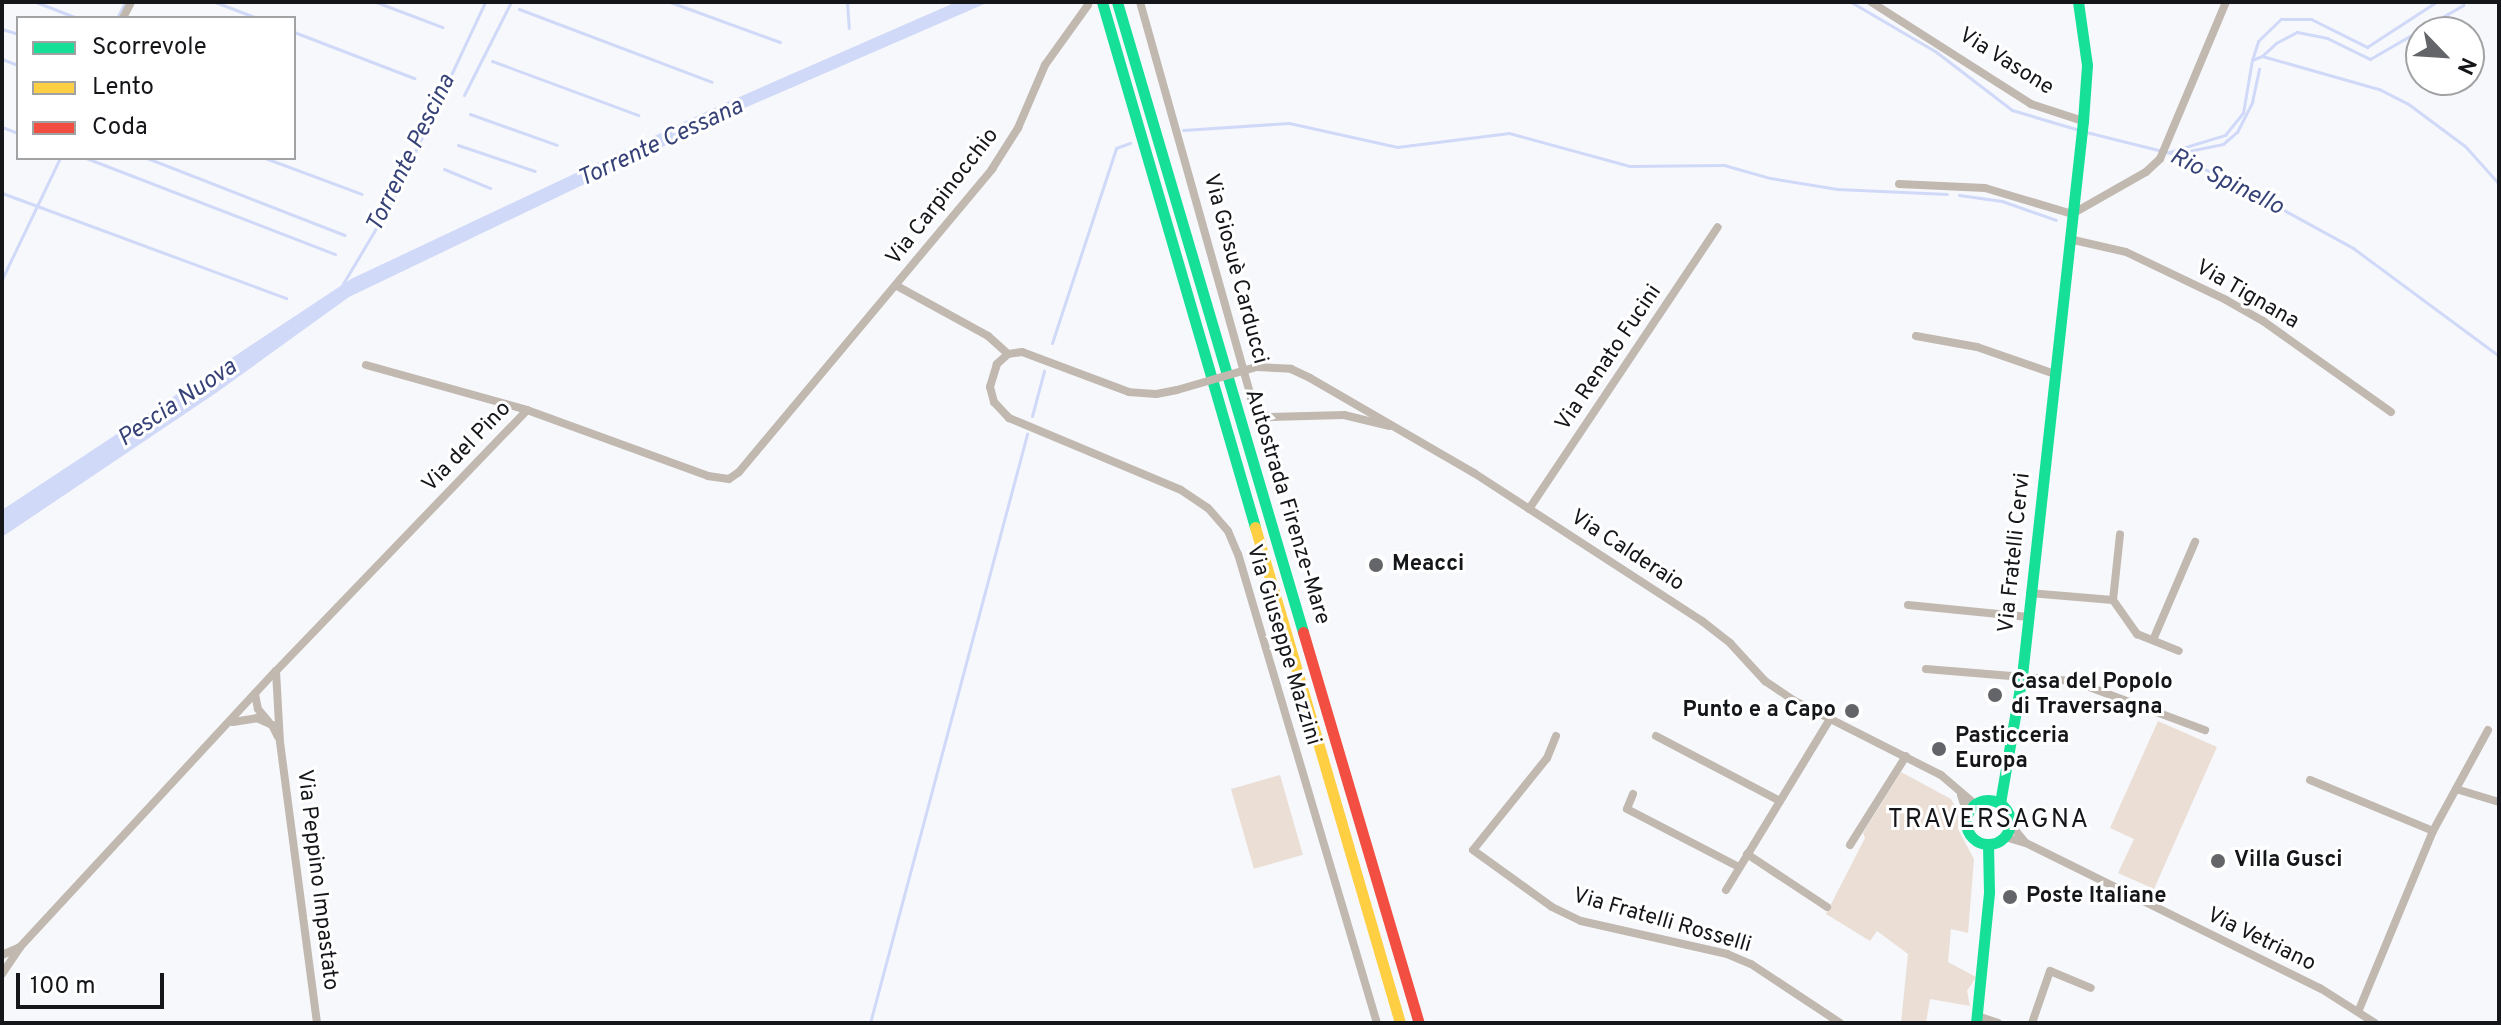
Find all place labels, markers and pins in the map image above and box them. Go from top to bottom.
place label: Meacci [1392,552,1464,578]
marker: Meacci [1367,556,1385,574]
place label: Casa del Popolo di Traversagna [2011,669,2173,720]
marker: Casa del Popolo di Traversagna [1986,686,2004,704]
place label: Punto e a Capo [1682,698,1836,724]
marker: Punto e a Capo [1843,702,1861,720]
place label: Pasticceria Europa [1955,723,2069,774]
marker: Pasticceria Europa [1930,740,1948,758]
place label: Villa Gusci [2234,848,2343,874]
marker: Villa Gusci [2209,852,2227,870]
place label: Poste Italiane [2026,884,2166,910]
marker: Poste Italiane [2001,888,2019,906]

